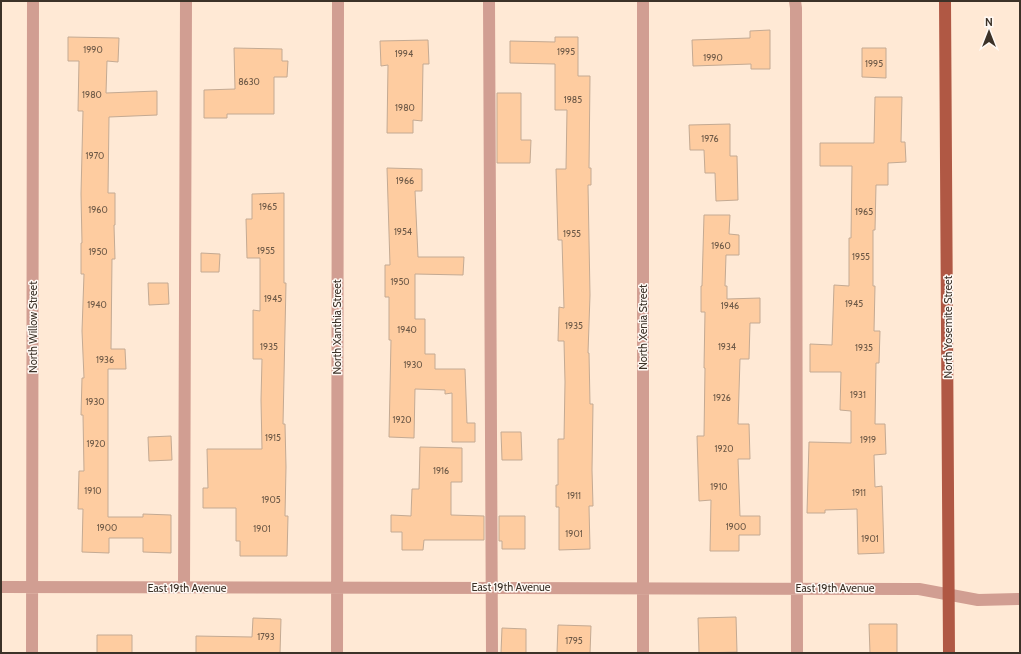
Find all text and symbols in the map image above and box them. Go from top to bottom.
north arrow [969,12,1009,52]
text: N [985,15,993,29]
house number: 1990 [83,44,103,55]
house number: 1995 [557,46,575,57]
house number: 1994 [395,48,413,59]
house number: 1990 [703,52,723,63]
house number: 1995 [865,58,883,69]
house number: 8630 [238,76,260,87]
house number: 1980 [82,89,102,100]
house number: 1985 [564,94,582,105]
house number: 1980 [395,102,415,113]
house number: 1976 [701,133,719,144]
house number: 1970 [86,150,104,161]
house number: 1966 [396,175,414,186]
house number: 1965 [259,201,277,212]
house number: 1960 [88,204,108,215]
house number: 1965 [855,206,873,217]
house number: 1954 [394,226,412,237]
house number: 1955 [563,228,581,239]
house number: 1960 [711,240,731,251]
house number: 1955 [257,245,275,256]
house number: 1950 [88,246,108,257]
house number: 1955 [852,251,870,262]
street label: North Yosemite Street [941,275,955,378]
house number: 1950 [390,276,410,287]
street label: North Xanthia Street [330,279,344,375]
street label: North Willow Street [26,281,40,373]
street label: North Xenia Street [636,284,650,370]
house number: 1945 [264,293,282,304]
house number: 1945 [845,298,863,309]
house number: 1940 [87,299,107,310]
house number: 1946 [721,300,739,311]
house number: 1935 [565,320,583,331]
house number: 1940 [397,324,417,335]
house number: 1935 [260,341,278,352]
house number: 1934 [718,341,736,352]
house number: 1935 [855,342,873,353]
house number: 1936 [96,354,114,365]
house number: 1930 [403,359,423,370]
house number: 1931 [850,389,866,400]
house number: 1926 [713,392,731,403]
house number: 1930 [85,396,105,407]
house number: 1920 [392,414,412,425]
house number: 1915 [265,432,281,443]
house number: 1919 [860,434,876,445]
house number: 1920 [86,438,106,449]
house number: 1920 [714,443,734,454]
house number: 1916 [433,465,449,476]
house number: 1910 [710,481,728,492]
house number: 1910 [84,485,102,496]
house number: 1911 [852,487,866,498]
house number: 1911 [567,490,581,501]
house number: 1905 [261,494,281,505]
house number: 1900 [726,521,746,532]
house number: 1900 [97,522,117,533]
house number: 1901 [253,523,271,534]
house number: 1901 [565,528,583,539]
house number: 1901 [861,533,879,544]
street label: East 19th Avenue [472,580,551,594]
street label: East 19th Avenue [148,581,227,595]
street label: East 19th Avenue [796,581,875,595]
house number: 1793 [257,631,275,642]
house number: 1795 [565,635,583,646]

